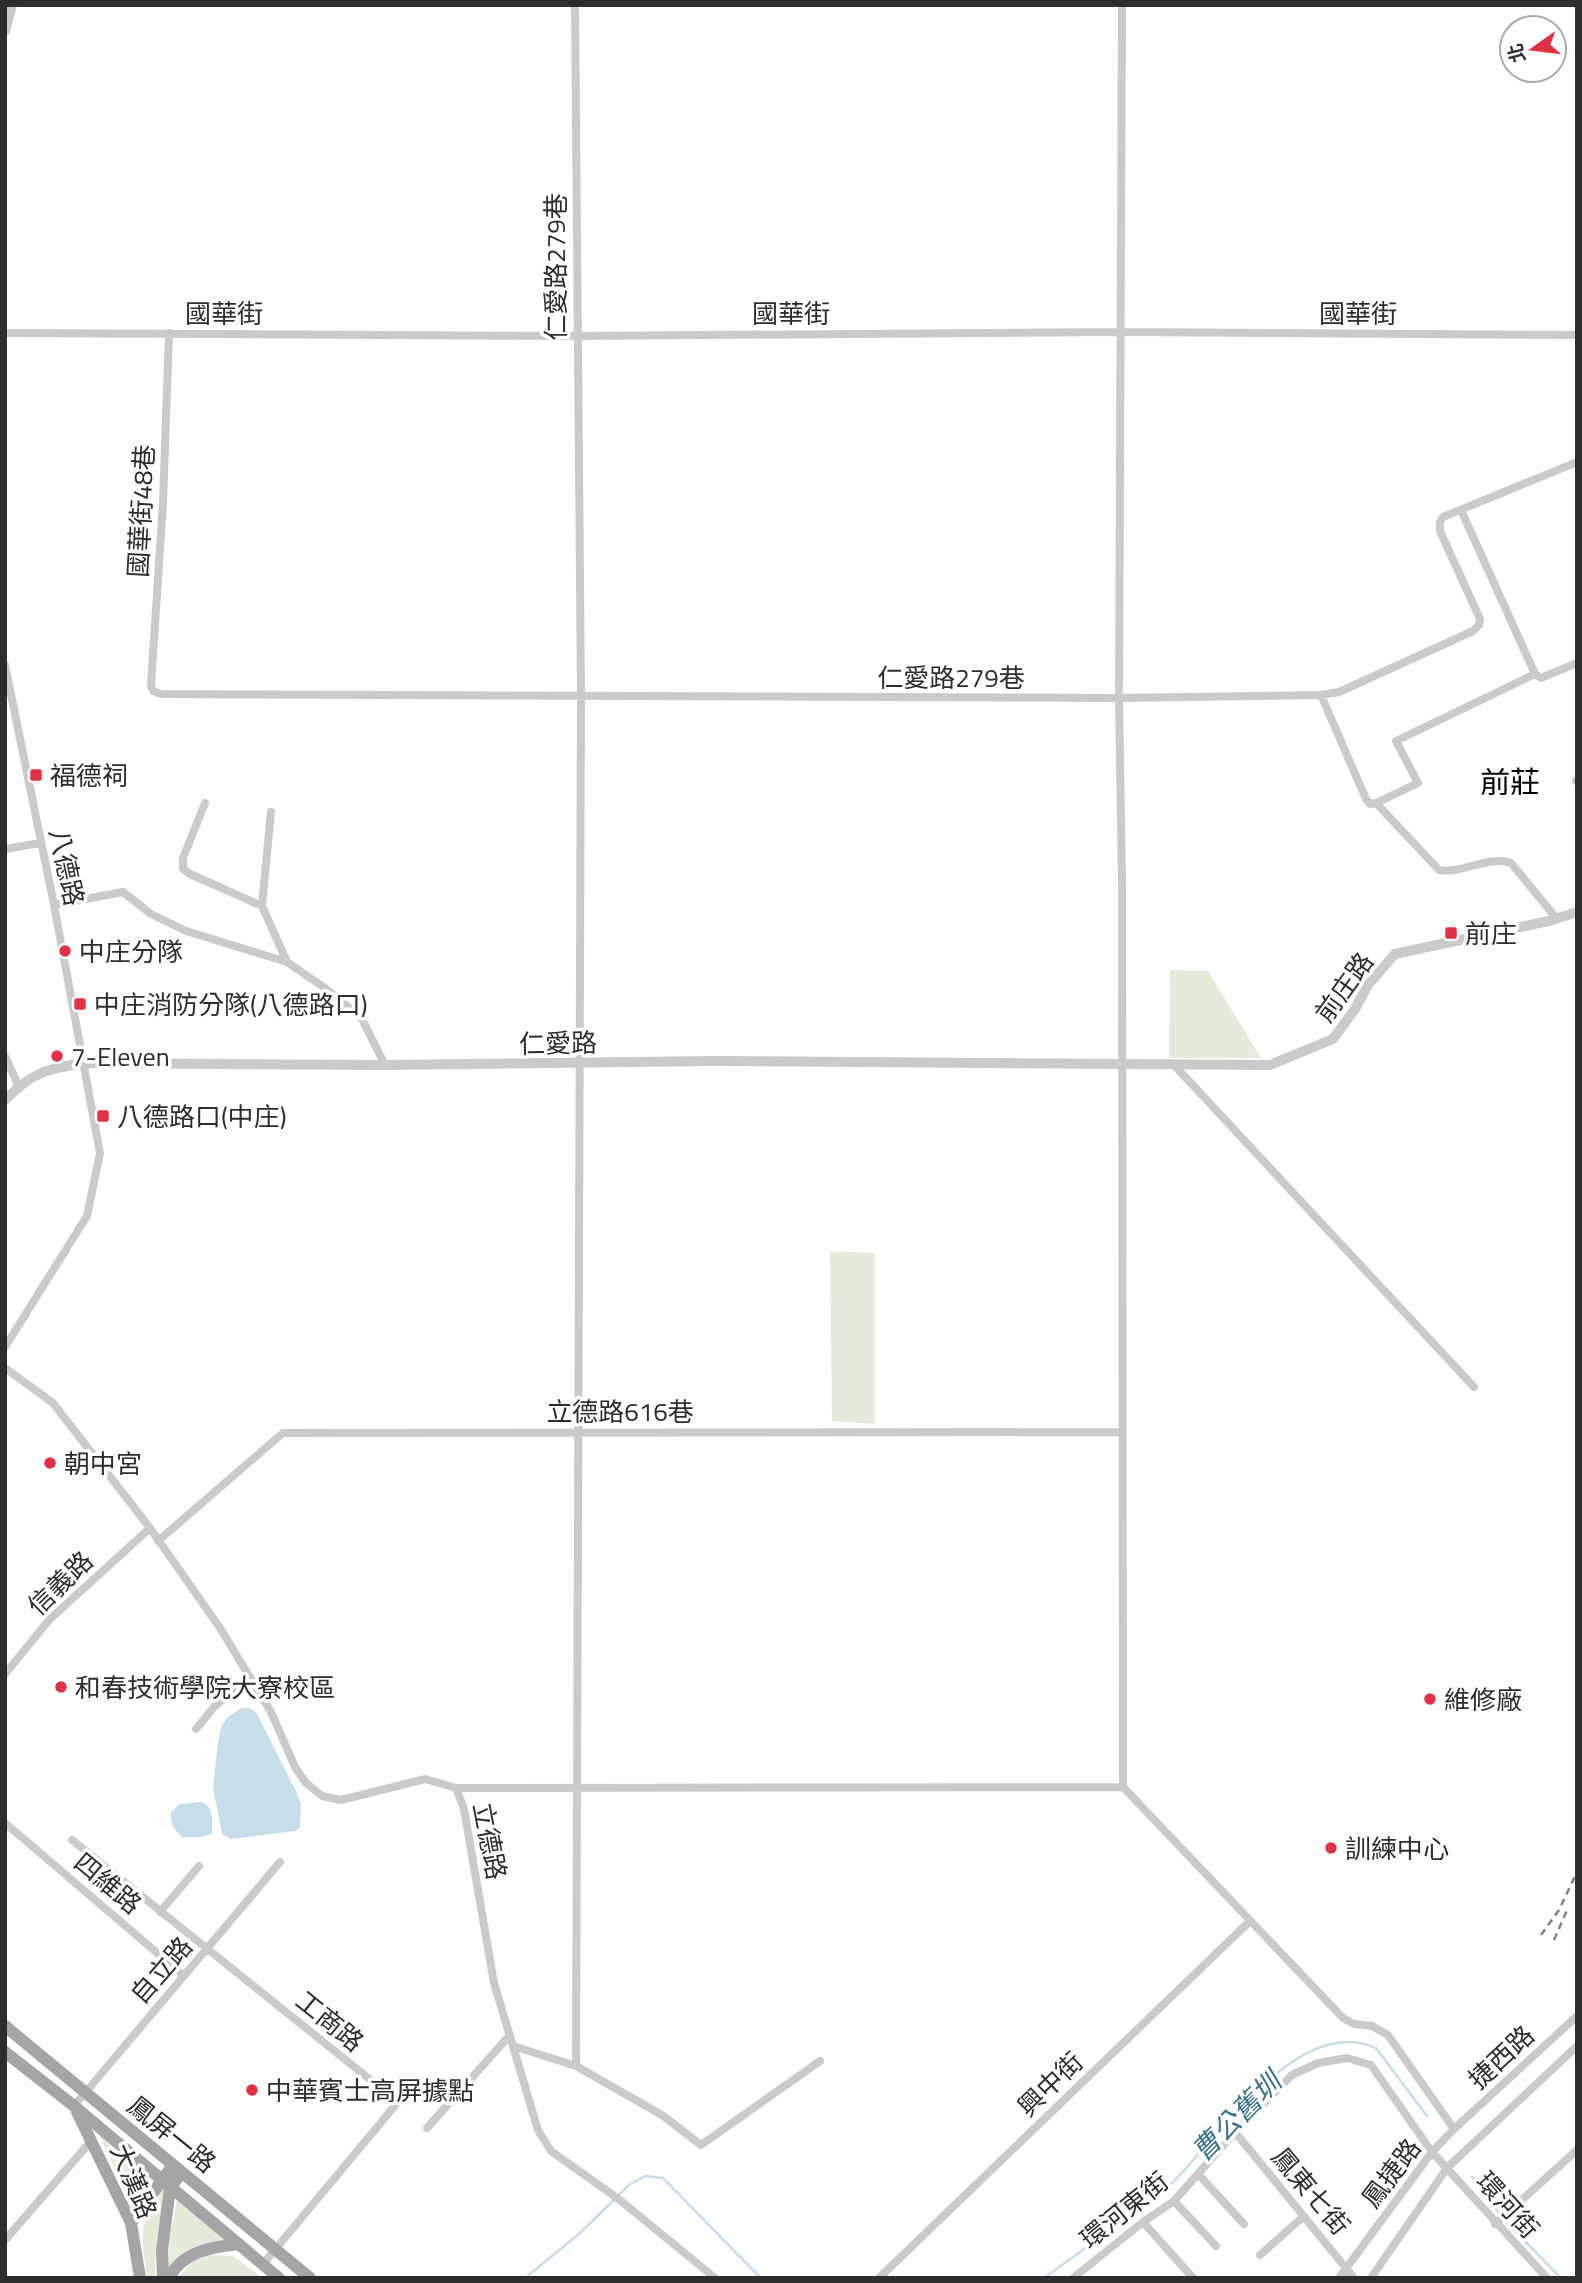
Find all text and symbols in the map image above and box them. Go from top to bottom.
north arrow [1498,14,1568,84]
text: 北 [1500,41,1532,66]
street label: 仁愛路279巷 [536,193,575,341]
street label: 國華街 [185,294,263,333]
street label: 國華街 [752,294,830,333]
street label: 國華街 [1319,294,1397,333]
street label: 國華街48巷 [118,444,164,578]
street label: 仁愛路279巷 [877,658,1025,697]
place label: 福德祠 [50,756,128,795]
district label: 前莊 [1480,759,1540,805]
marker: 福德祠 [28,767,44,783]
street label: 八德路 [40,825,94,909]
place label: 前庄 [1465,914,1517,953]
marker: 前庄 [1443,925,1459,941]
place label: 中庄分隊 [79,932,183,971]
marker: 中庄分隊 [57,943,73,959]
street label: 前庄路 [1305,944,1383,1030]
place label: 中庄消防分隊(八德路口) [94,985,368,1024]
marker: 中庄消防分隊(八德路口) [72,996,88,1012]
street label: 仁愛路 [519,1023,597,1063]
place label: 7-Eleven [71,1037,170,1076]
marker: 7-Eleven [49,1048,65,1064]
place label: 八德路口(中庄) [117,1097,287,1136]
marker: 八德路口(中庄) [95,1108,111,1124]
street label: 立德路616巷 [546,1392,694,1431]
place label: 朝中宮 [64,1444,142,1483]
marker: 朝中宮 [42,1455,58,1471]
street label: 信義路 [18,1542,102,1624]
place label: 和春技術學院大寮校區 [75,1668,335,1707]
marker: 和春技術學院大寮校區 [53,1679,69,1695]
place label: 維修廠 [1444,1680,1522,1719]
marker: 維修廠 [1422,1691,1438,1707]
street label: 立德路 [463,1799,517,1883]
place label: 訓練中心 [1345,1829,1449,1868]
marker: 訓練中心 [1323,1840,1339,1856]
street label: 四維路 [66,1843,150,1923]
street label: 自立路 [121,1928,201,2012]
street label: 工商路 [287,1981,373,2061]
street label: 捷西路 [1459,2016,1543,2098]
street label: 興中街 [1008,2043,1092,2125]
water label: 曹公舊圳 [1181,2058,1294,2171]
place label: 中華賓士高屏據點 [266,2071,474,2110]
marker: 中華賓士高屏據點 [244,2082,260,2098]
street label: 鳳屏一路 [119,2086,225,2182]
street label: 鳳捷路 [1352,2130,1430,2216]
street label: 大漢路 [101,2137,167,2225]
street label: 鳳東七街 [1263,2139,1359,2243]
street label: 環河東街 [1071,2162,1177,2258]
street label: 環河街 [1467,2163,1549,2247]

